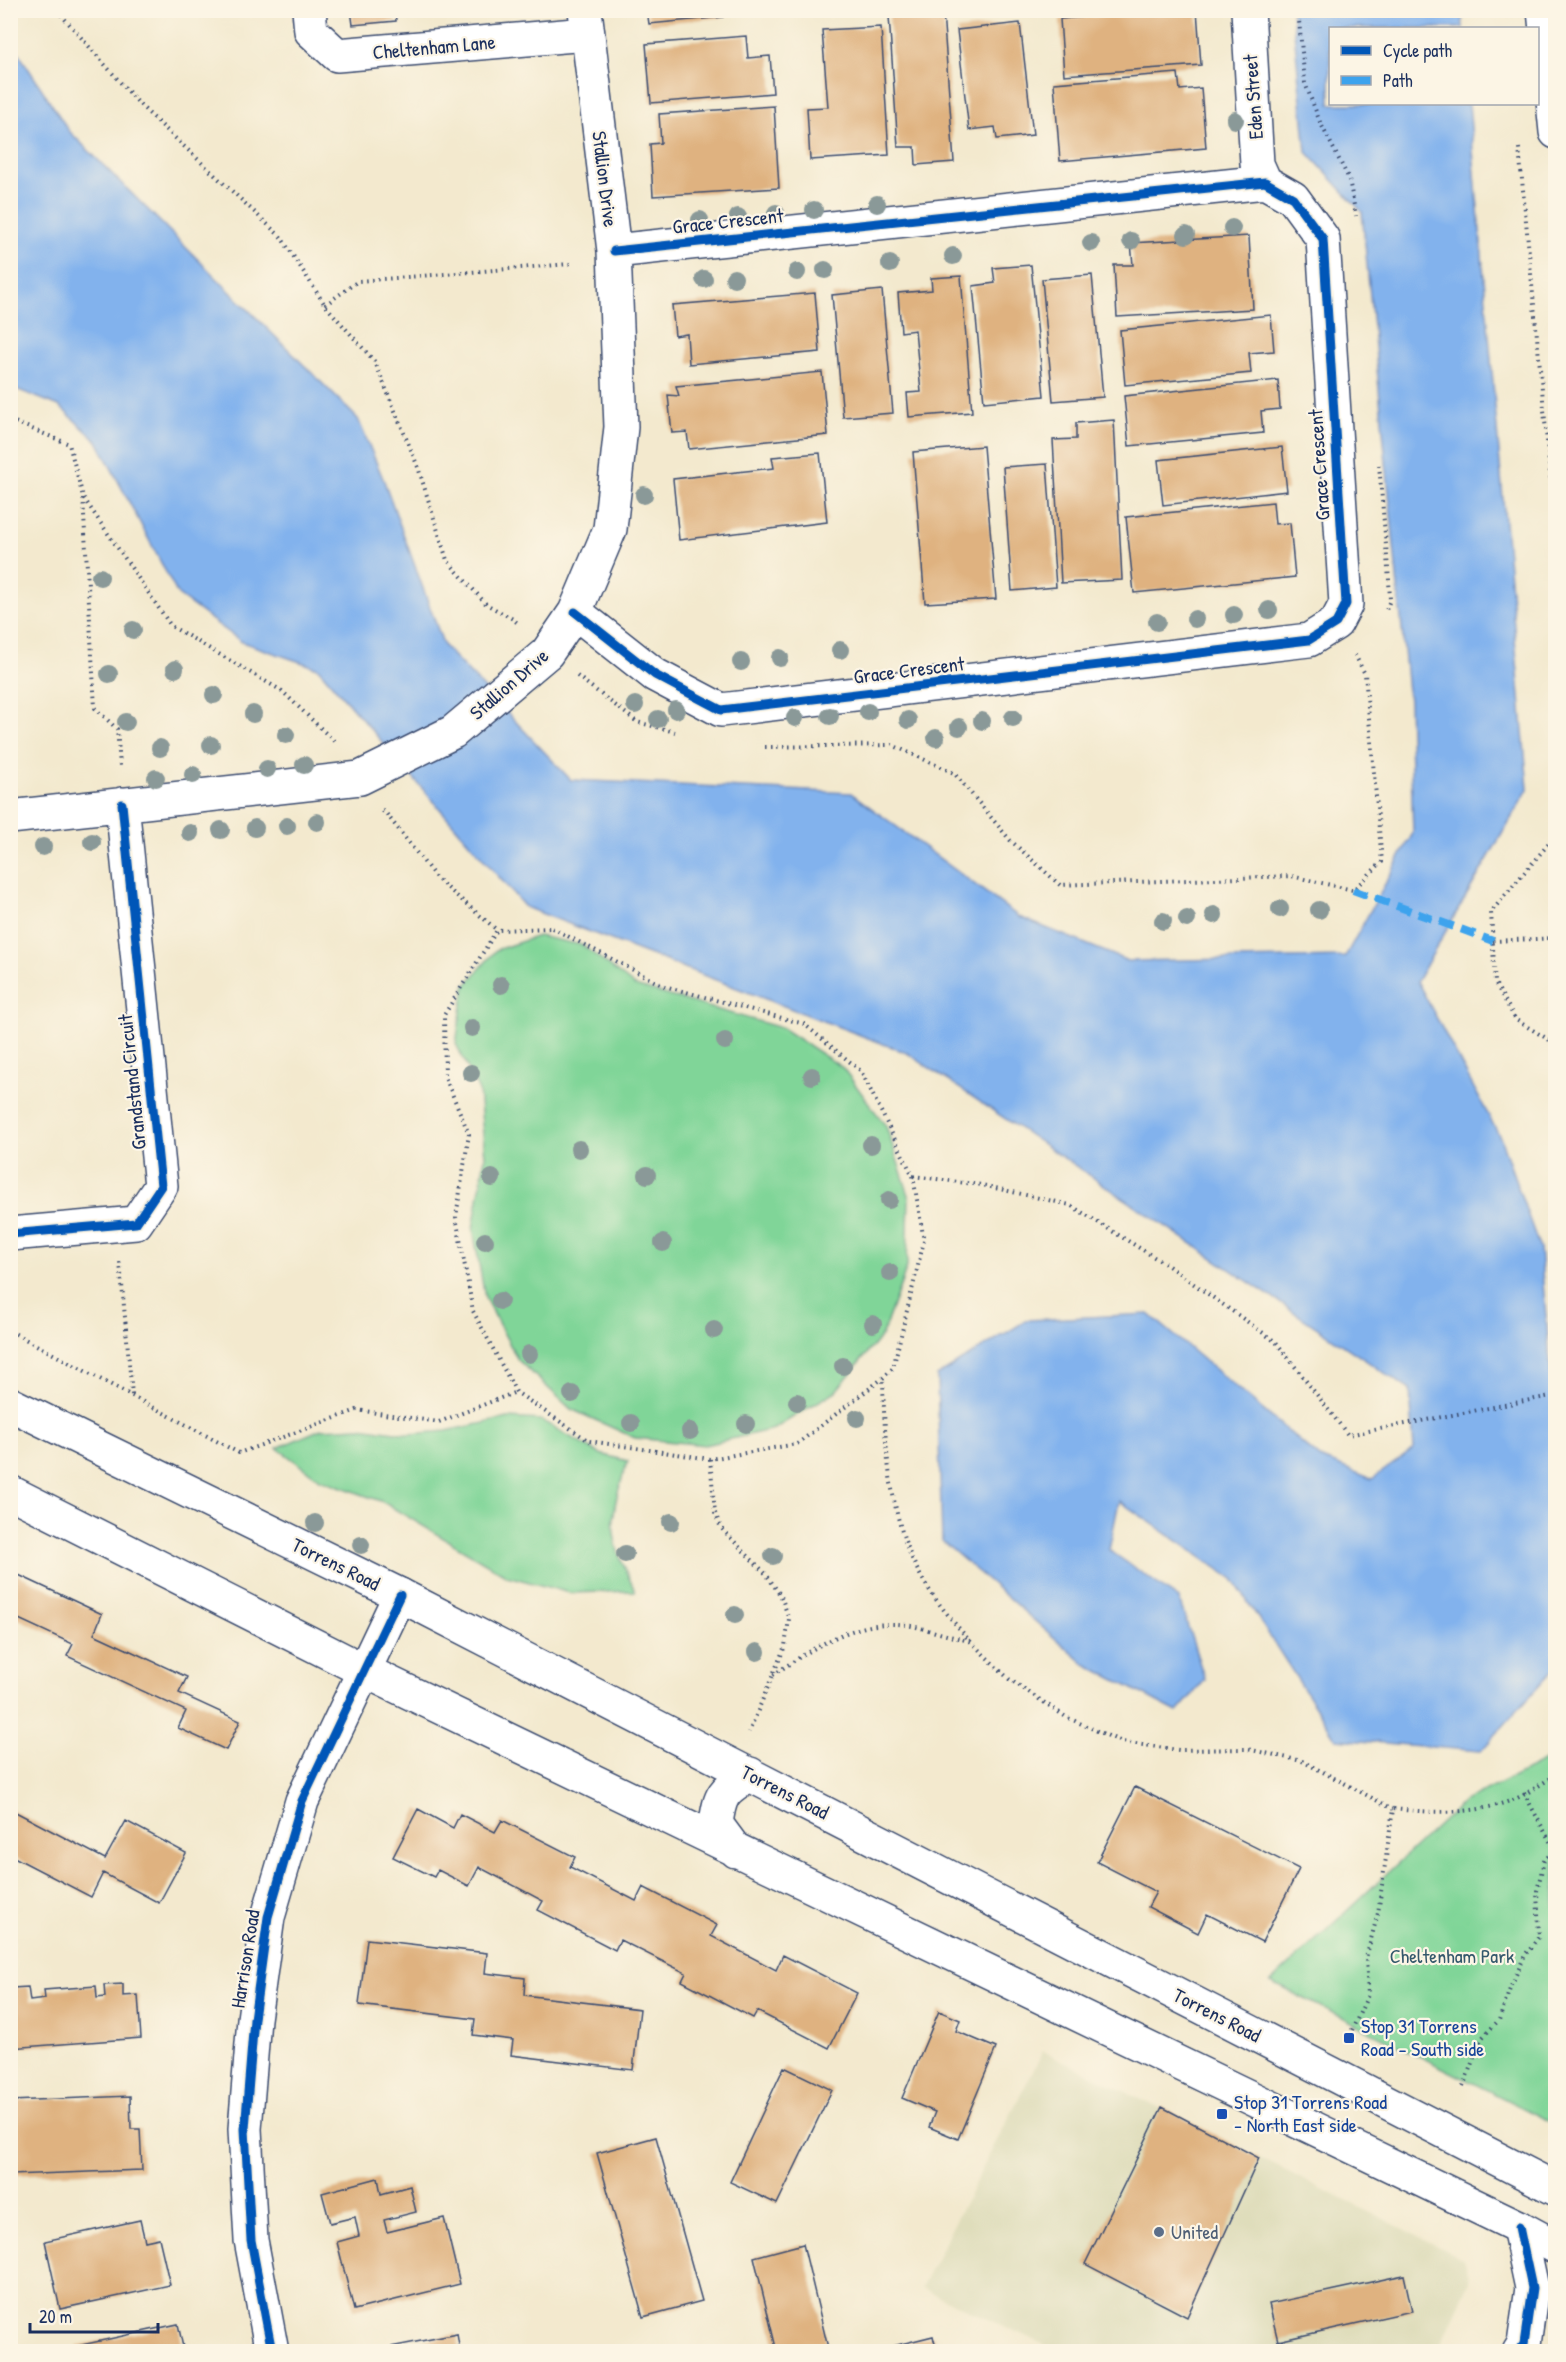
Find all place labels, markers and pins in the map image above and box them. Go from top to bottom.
place label: Stop 31 Torrens Road - South side [1361,2012,1484,2062]
marker: Stop 31 Torrens Road - South side [1342,2031,1356,2045]
place label: Stop 31 Torrens Road - North East side [1234,2088,1387,2138]
marker: Stop 31 Torrens Road - North East side [1215,2107,1229,2121]
place label: United [1171,2218,1218,2245]
marker: United [1152,2225,1166,2239]

